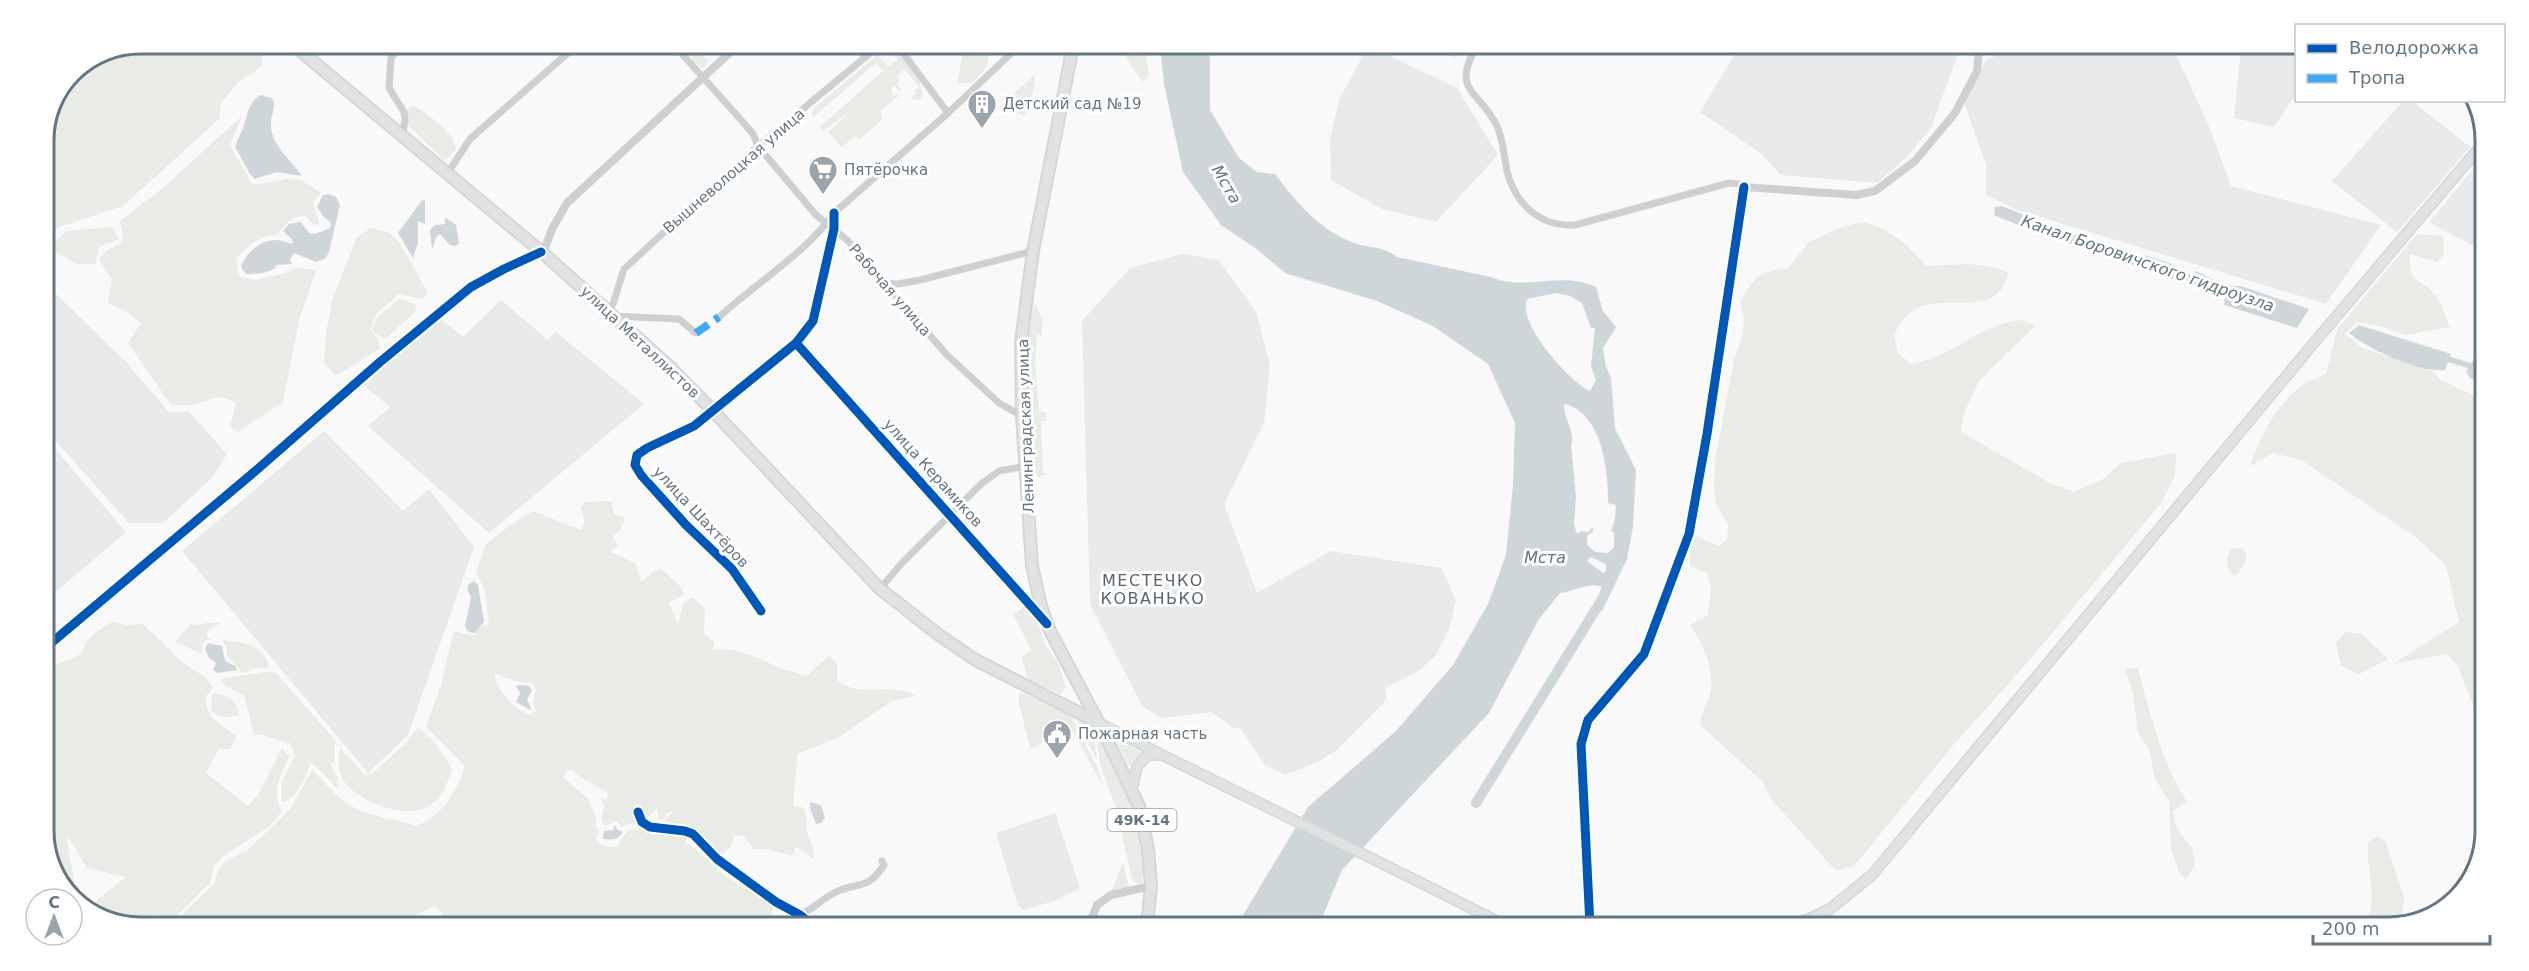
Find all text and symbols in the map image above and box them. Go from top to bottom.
legend [2295,24,2505,102]
text: Велодорожка [2349,37,2479,58]
text: Тропа [2348,67,2405,88]
building icon: Детский сад №19 [966,88,998,130]
place label: Детский сад №19 [1003,95,1142,113]
street label: Вышневолоцкая улица [660,105,808,237]
supermarket icon: Пятёрочка [807,154,839,196]
place label: Пятёрочка [844,161,928,179]
water label: Мста [1208,161,1245,207]
water label: Канал Боровичского гидроузла [2019,211,2277,316]
street label: Рабочая улица [845,240,935,340]
street label: улица Металлистов [577,282,703,402]
street label: Ленинградская улица [1014,338,1038,514]
street label: улица Керамиков [880,415,986,531]
street label: улица Шахтёров [649,463,753,571]
water label: Мста [1524,548,1566,567]
district label: МЕСТЕЧКО КОВАНЬКО [1101,571,1205,608]
public building icon: Пожарная часть [1041,718,1073,760]
place label: Пожарная часть [1078,725,1207,743]
road number: 49К-14 [1108,809,1176,831]
north arrow [24,887,84,947]
text: С [48,893,60,912]
scale bar [2313,908,2490,946]
text: 200 m [2322,918,2380,939]

